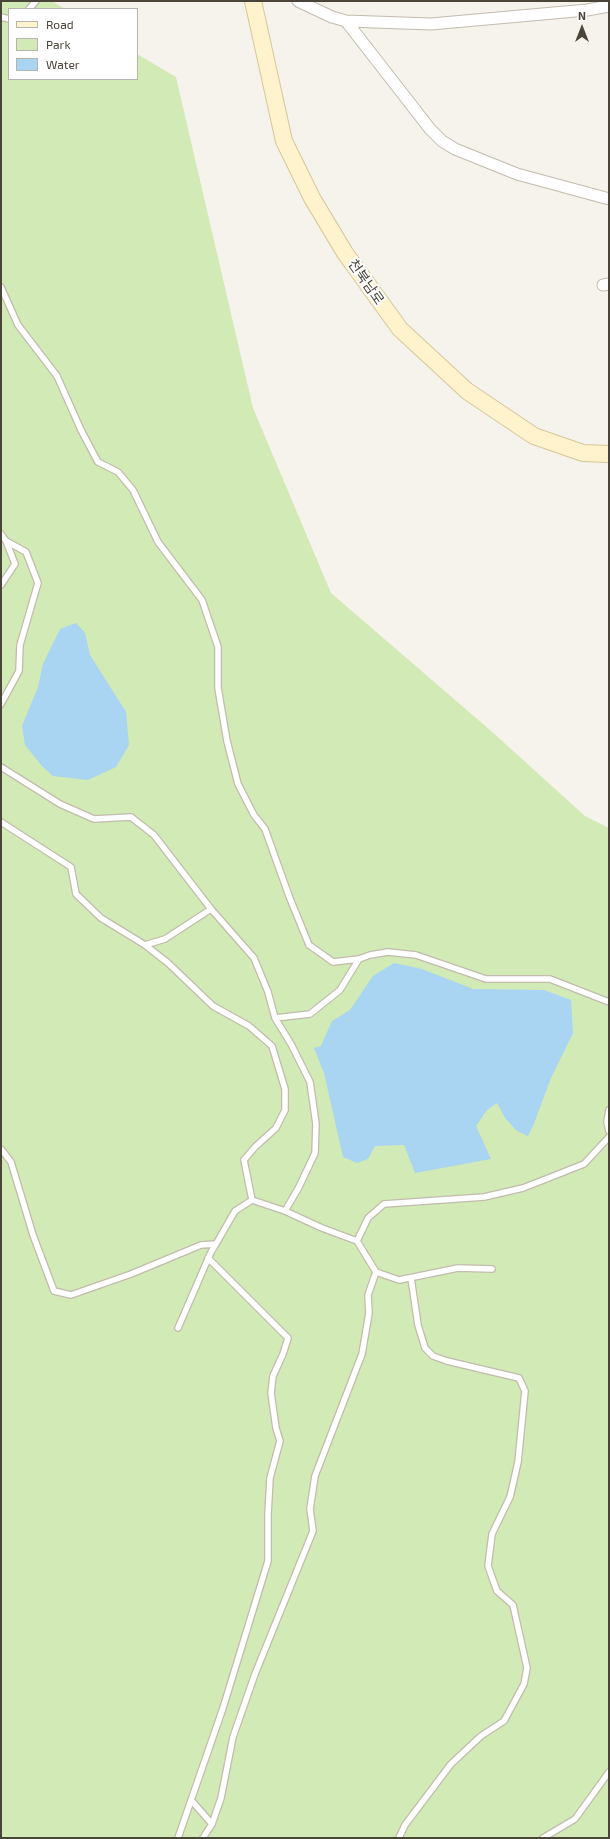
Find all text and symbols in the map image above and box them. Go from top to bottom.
legend [8,8,138,80]
north arrow [562,8,602,48]
text: N [578,9,586,22]
text: Road [46,17,74,31]
text: Park [46,37,71,51]
text: Water [46,57,80,71]
street label: 천북남로 [344,256,388,308]

